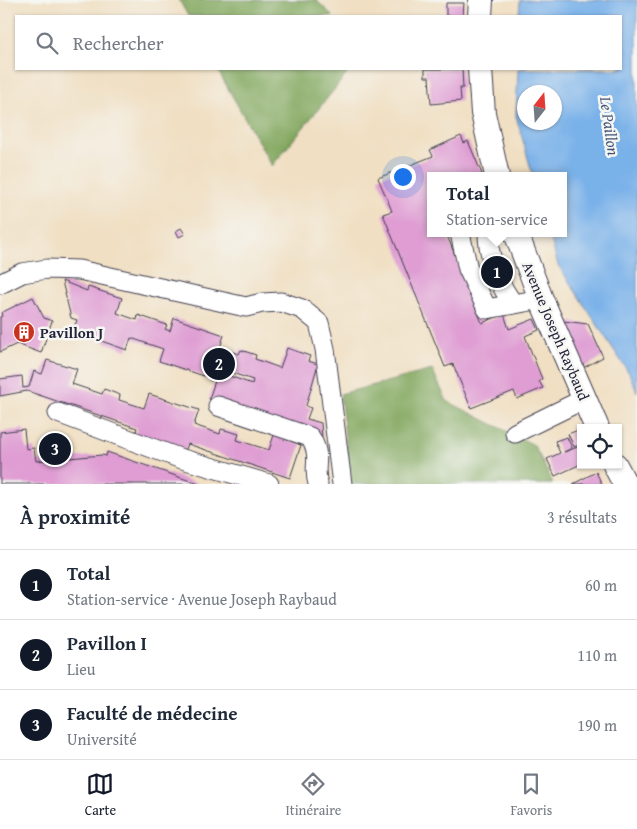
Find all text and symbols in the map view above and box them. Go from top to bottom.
search box [15,15,622,70]
icon: search [33,29,61,57]
text: Rechercher [73,29,164,57]
north arrow [517,85,562,130]
water label: Le Paillon [594,94,626,157]
your location [390,164,416,190]
popup [427,172,567,237]
text: Total [446,179,490,207]
text: Station-service [446,207,548,231]
pin: 1 [481,253,513,291]
street label: Avenue Joseph Raybaud [517,258,595,404]
building icon: Pavillon J [12,320,36,344]
place label: Pavillon J [40,322,103,343]
pin: 2 [203,345,235,383]
map controls [577,424,622,469]
button: locate [577,424,622,469]
pin: 3 [39,430,71,468]
text: À proximité [20,501,130,532]
text: 3 résultats [547,505,617,529]
text: Total [67,559,110,587]
text: 1 [32,573,40,597]
text: 60 m [585,573,617,597]
text: Station-service · Avenue Joseph Raybaud [67,587,337,611]
text: Pavillon I [67,629,147,657]
text: 2 [32,643,40,667]
text: 110 m [577,643,617,667]
text: Lieu [67,657,95,681]
text: Faculté de médecine [67,699,238,727]
text: 3 [32,713,40,737]
text: 190 m [577,713,617,737]
text: Université [67,727,137,751]
tab: Carte [85,770,116,820]
tab: Itinéraire [285,770,341,820]
tab: Favoris [511,770,552,820]

